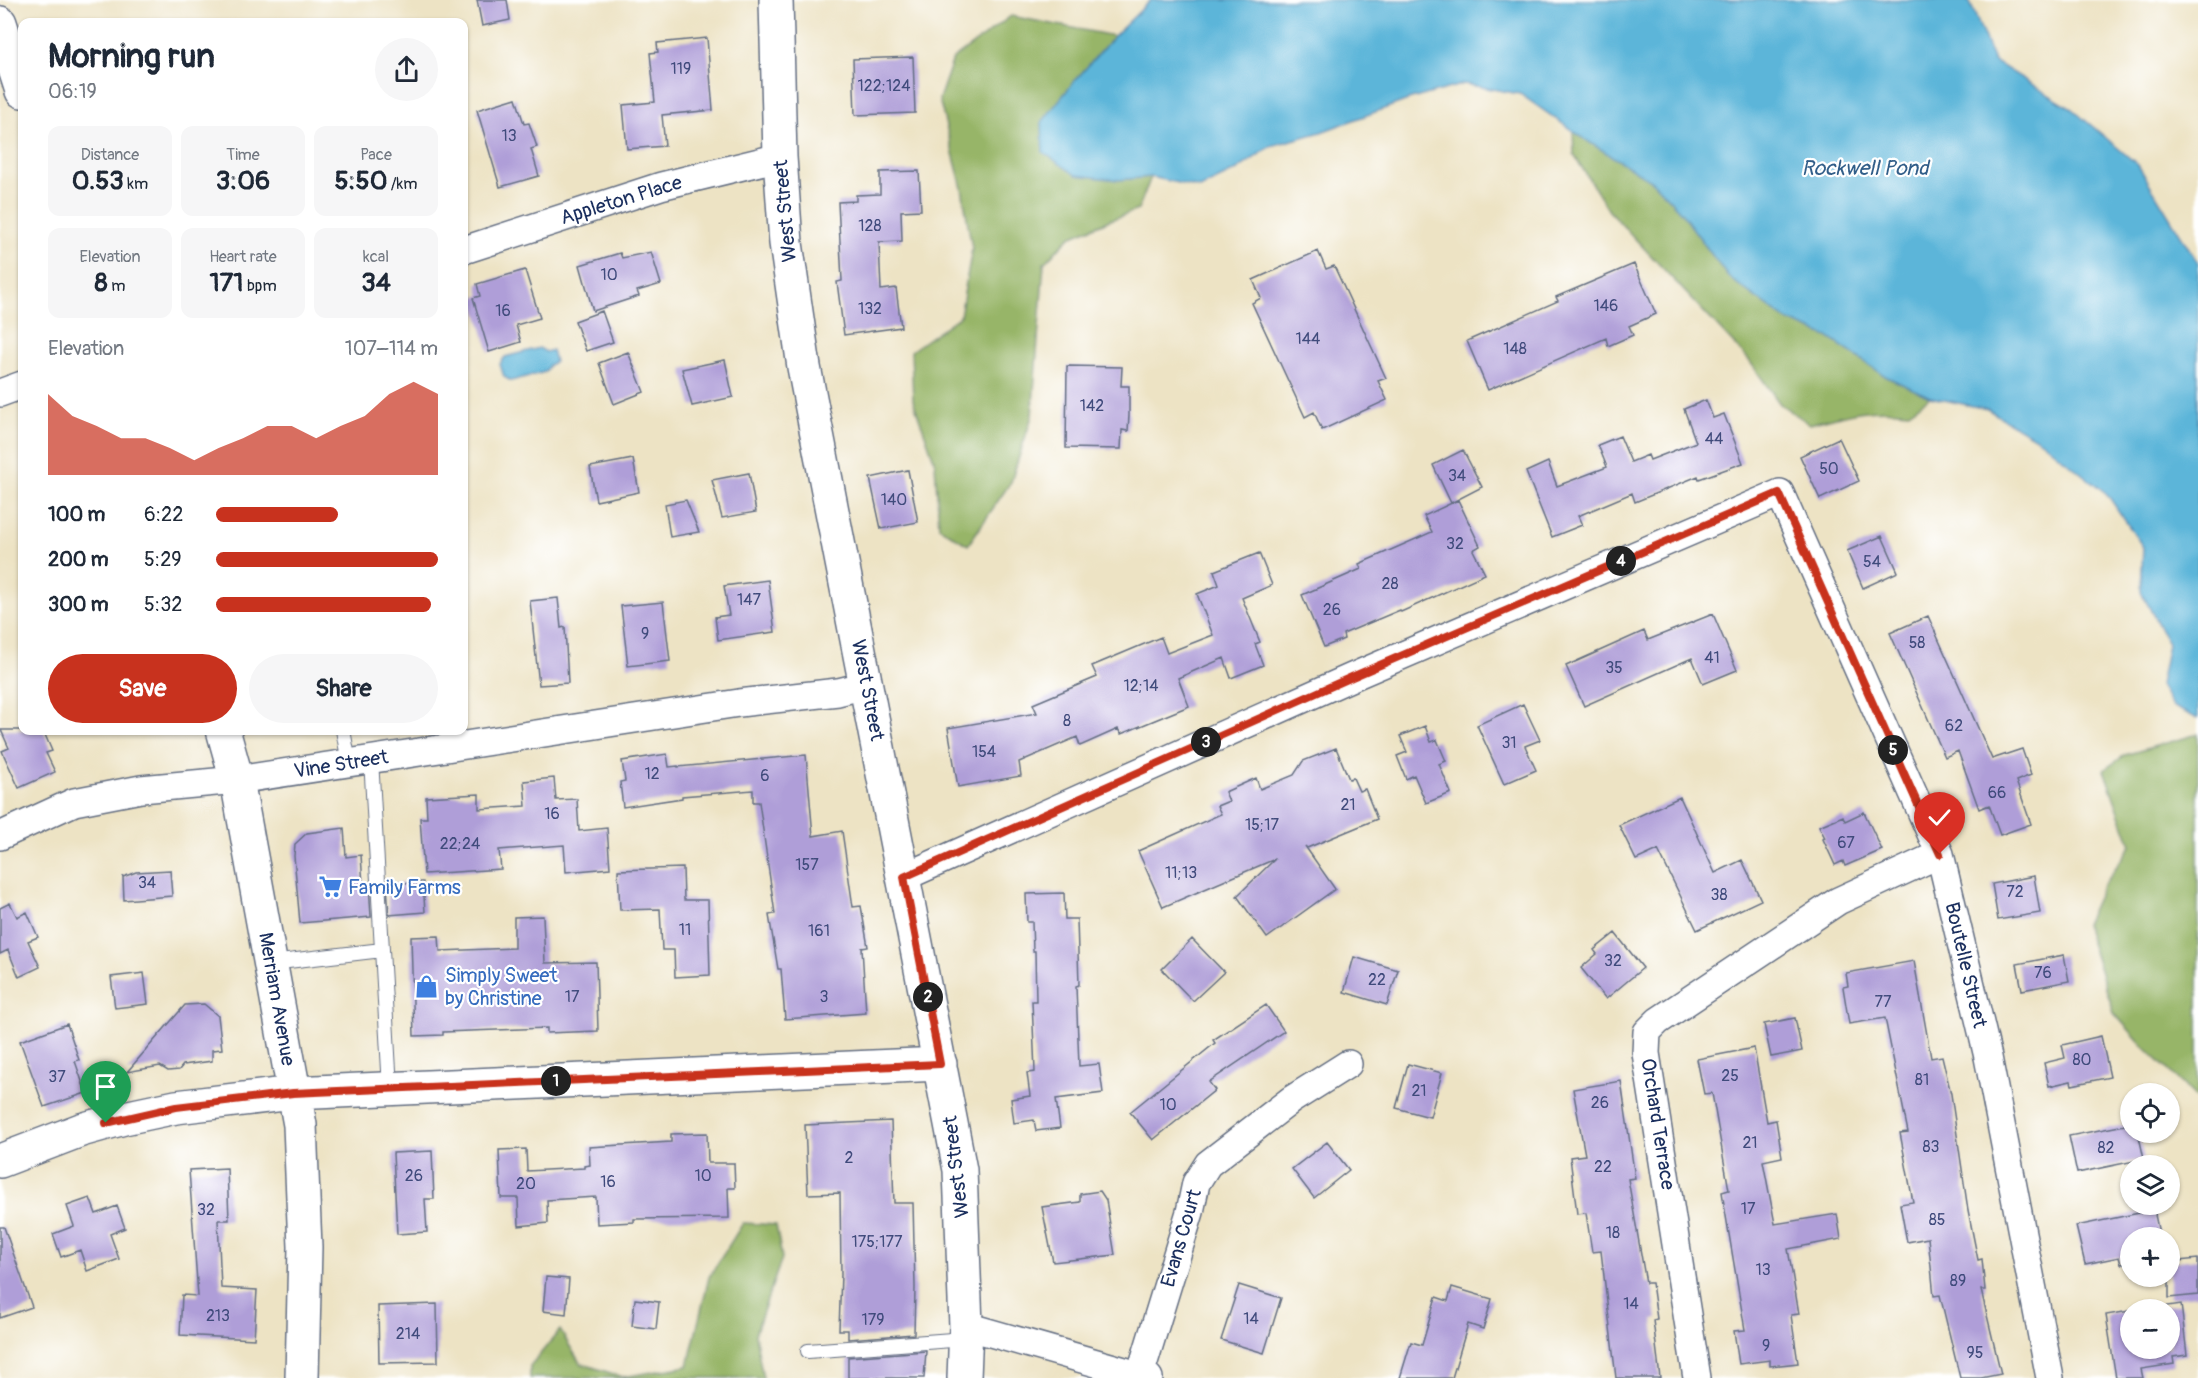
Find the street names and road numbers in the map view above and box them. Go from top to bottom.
street label: West Street [768,158,802,263]
street label: Appleton Place [557,170,685,230]
street label: West Street [846,637,890,744]
street label: Vine Street [292,744,391,784]
street label: Boutelle Street [1939,900,1993,1031]
street label: Merriam Avenue [253,930,301,1068]
street label: Orchard Terrace [1635,1056,1681,1192]
street label: West Street [937,1114,975,1219]
street label: Evans Court [1155,1185,1207,1290]

